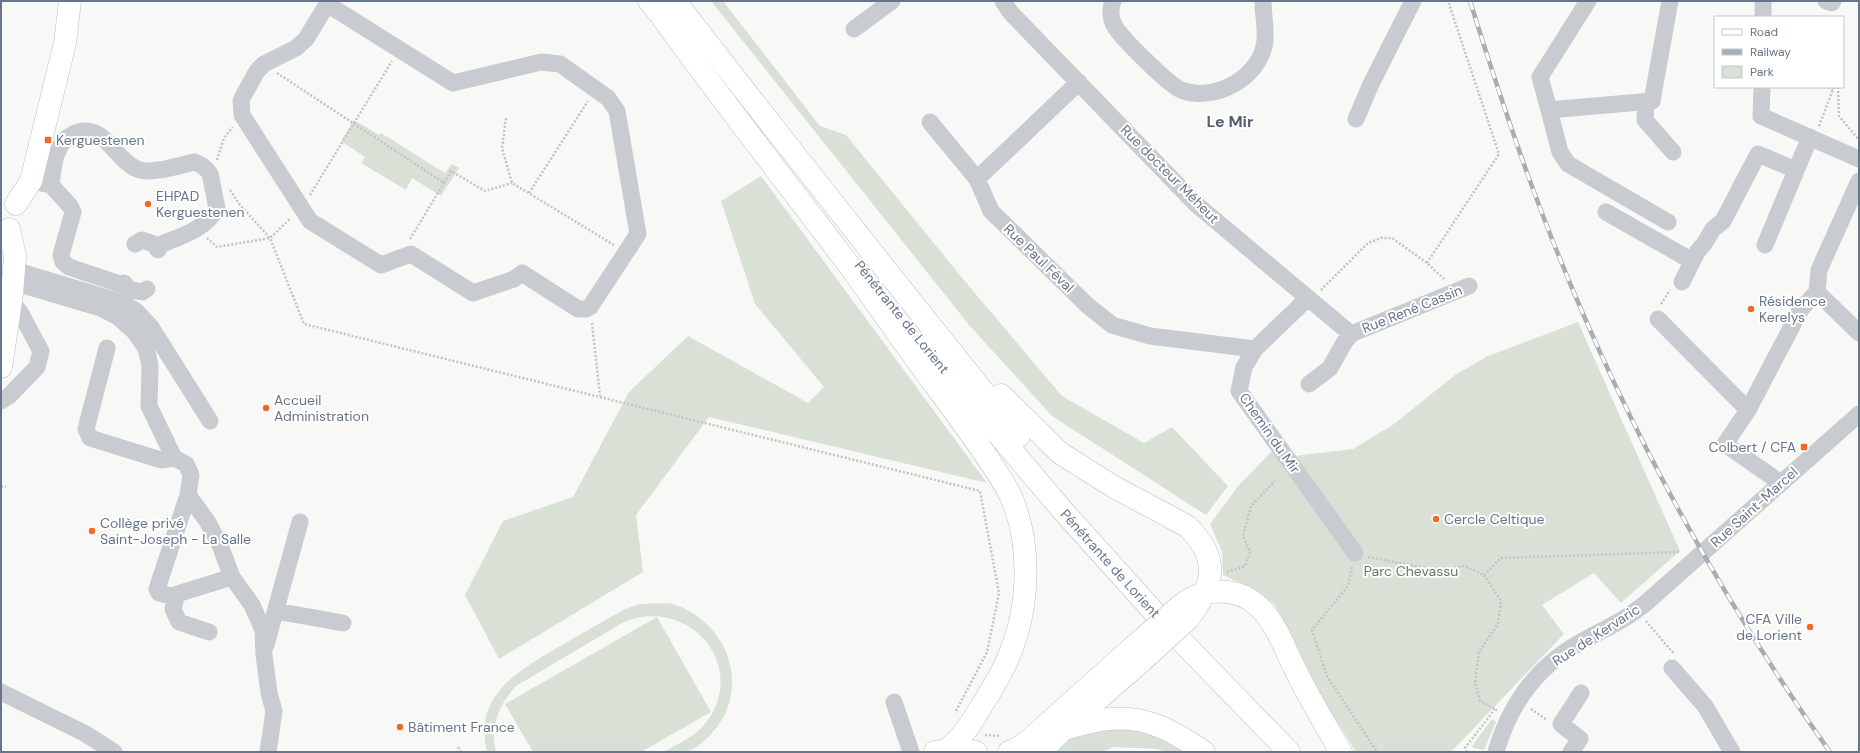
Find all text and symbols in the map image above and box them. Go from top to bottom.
legend [1714,16,1844,88]
text: Road [1750,24,1778,40]
text: Railway [1750,44,1791,60]
text: Park [1750,64,1774,80]
district label: Le Mir [1206,111,1254,132]
street label: Rue docteur Méheut [1117,121,1223,227]
place label: Kerguestenen [56,131,144,149]
marker: Kerguestenen [43,135,53,145]
place label: EHPAD Kerguestenen [156,187,244,221]
marker: EHPAD Kerguestenen [143,199,153,209]
street label: Rue Paul Féval [1000,220,1078,296]
street label: Pénétrante de Lorient [851,257,953,377]
street label: Rue René Cassin [1359,281,1465,337]
place label: Résidence Kerelys [1759,292,1826,326]
marker: Résidence Kerelys [1746,304,1756,314]
street label: Chemin du Mir [1236,389,1304,477]
place label: Accueil Administration [274,391,369,425]
marker: Accueil Administration [261,403,271,413]
place label: Colbert / CFA [1708,438,1796,456]
marker: Colbert / CFA [1799,442,1809,452]
street label: Rue Saint-Marcel [1707,463,1801,551]
street label: Pénétrante de Lorient [1057,505,1164,622]
place label: Cercle Celtique [1444,510,1544,528]
place label: Collège privé Saint-Joseph - La Salle [100,514,251,548]
marker: Cercle Celtique [1431,514,1441,524]
marker: Collège privé Saint-Joseph - La Salle [87,526,97,536]
park label: Parc Chevassu [1364,562,1458,580]
street label: Rue de Kervaric [1549,600,1643,670]
place label: CFA Ville de Lorient [1736,610,1802,644]
marker: CFA Ville de Lorient [1805,622,1815,632]
place label: Bâtiment France [408,718,515,736]
marker: Bâtiment France [395,722,405,732]

